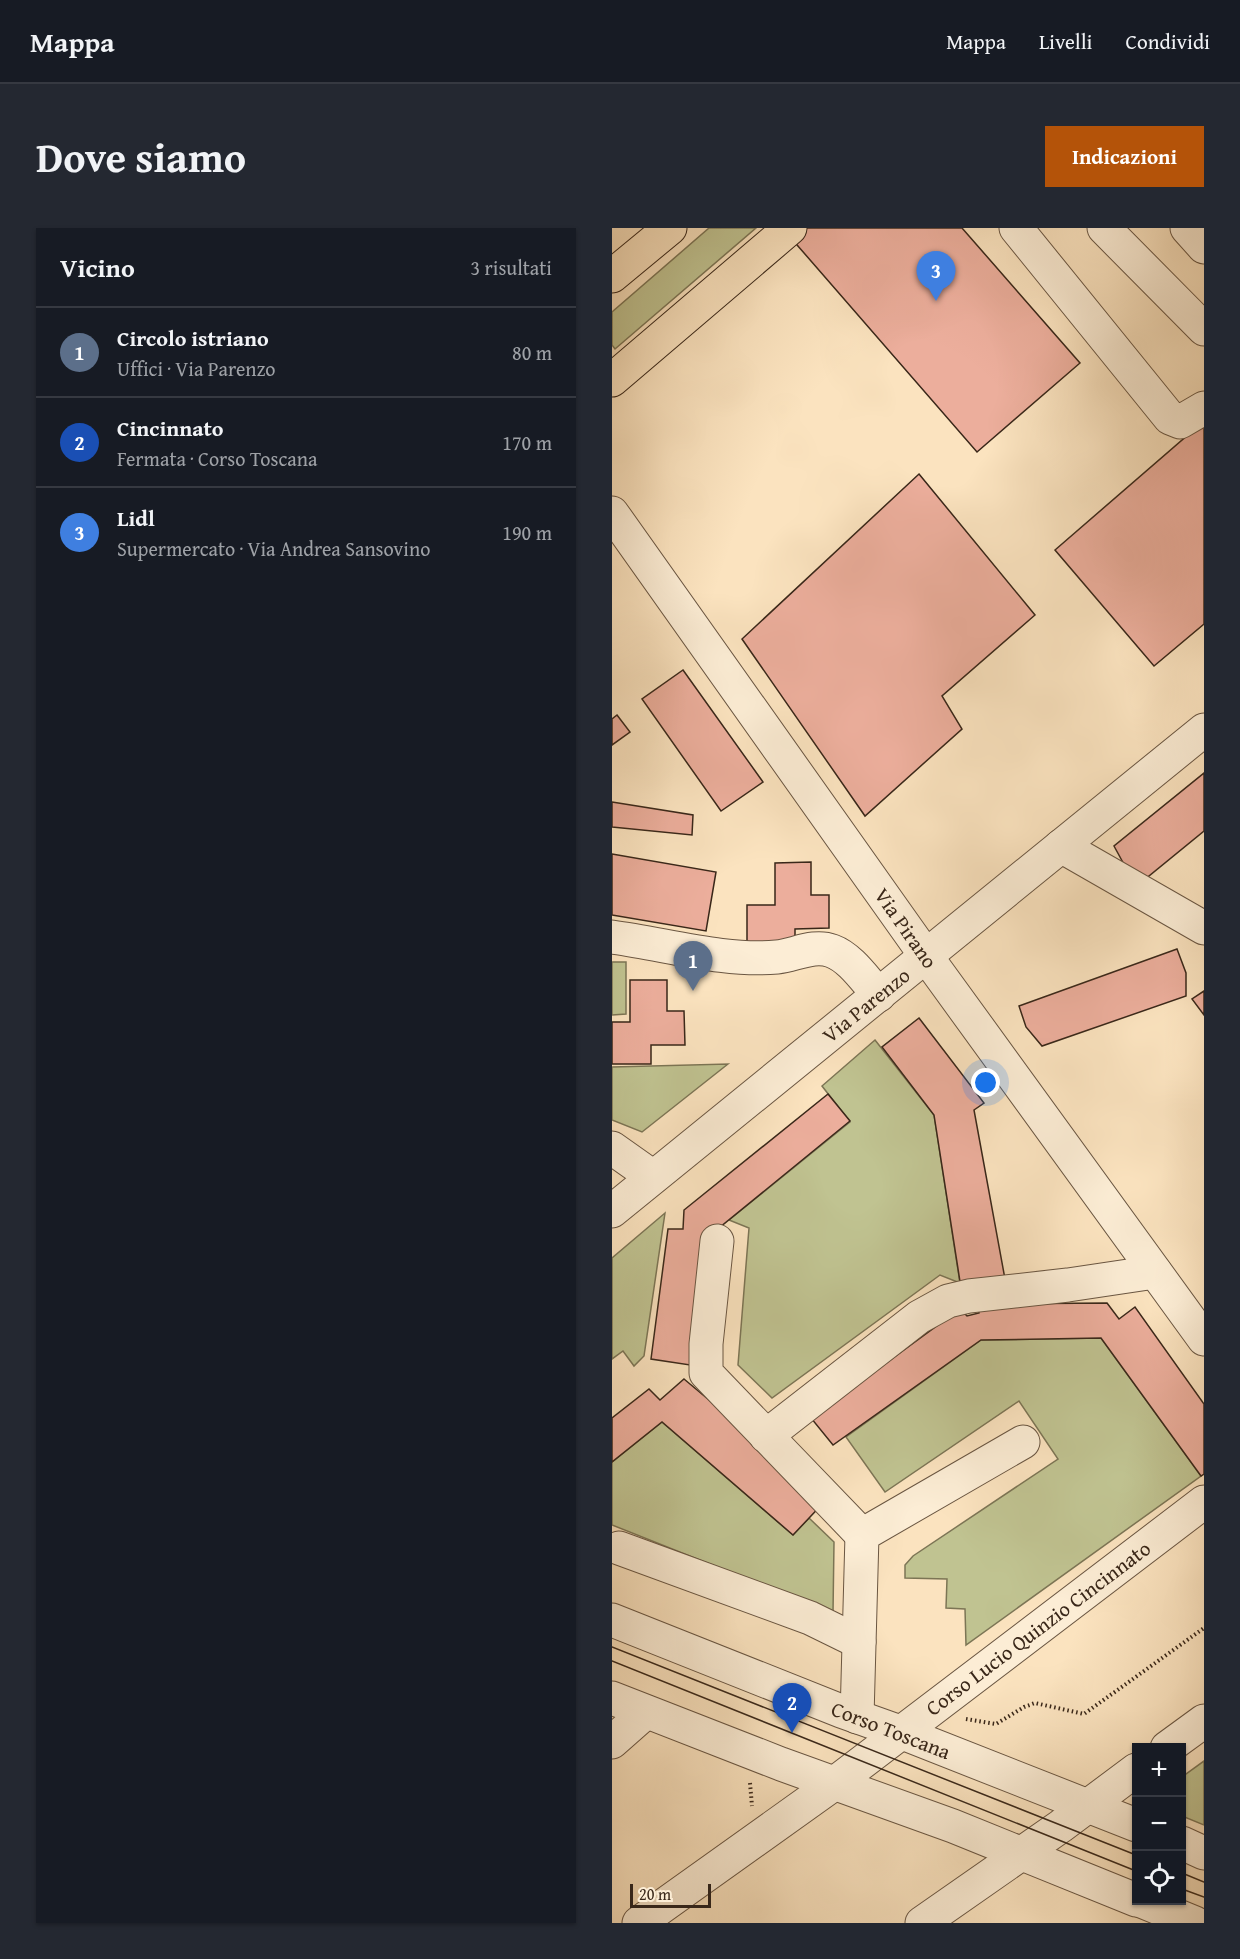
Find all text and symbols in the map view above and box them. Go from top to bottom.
text: Mappa [30,21,115,62]
text: Mappa [946,26,1006,57]
text: Livelli [1039,26,1093,57]
text: Condividi [1126,26,1210,57]
text: Dove siamo [36,126,246,187]
button: Indicazioni [1045,126,1204,187]
text: Vicino [60,248,135,287]
pin: 3 [916,251,956,301]
text: 3 risultati [471,253,552,282]
text: Circolo istriano [117,322,269,354]
text: 1 [74,338,85,367]
text: 80 m [512,338,552,367]
text: Uffici · Via Parenzo [117,354,276,383]
text: Cincinnato [117,412,224,444]
text: 2 [74,428,85,457]
text: 170 m [502,428,552,457]
text: Fermata · Corso Toscana [117,444,317,473]
text: Lidl [117,502,155,534]
text: 3 [74,518,85,547]
text: 190 m [502,518,552,547]
text: Supermercato · Via Andrea Sansovino [117,534,430,563]
street label: Via Pirano [867,881,945,975]
pin: 1 [674,942,712,991]
street label: Via Parenzo [815,960,917,1050]
your location [971,1068,1000,1097]
street label: Corso Lucio Quinzio Cincinnato [919,1533,1157,1723]
pin: 2 [772,1684,812,1733]
street label: Corso Toscana [827,1693,955,1767]
map controls [1132,1743,1186,1905]
button: + [1132,1743,1186,1797]
button: − [1132,1797,1186,1851]
button: locate [1132,1851,1186,1905]
scale bar [630,1881,711,1908]
text: 20 m [639,1882,671,1906]

